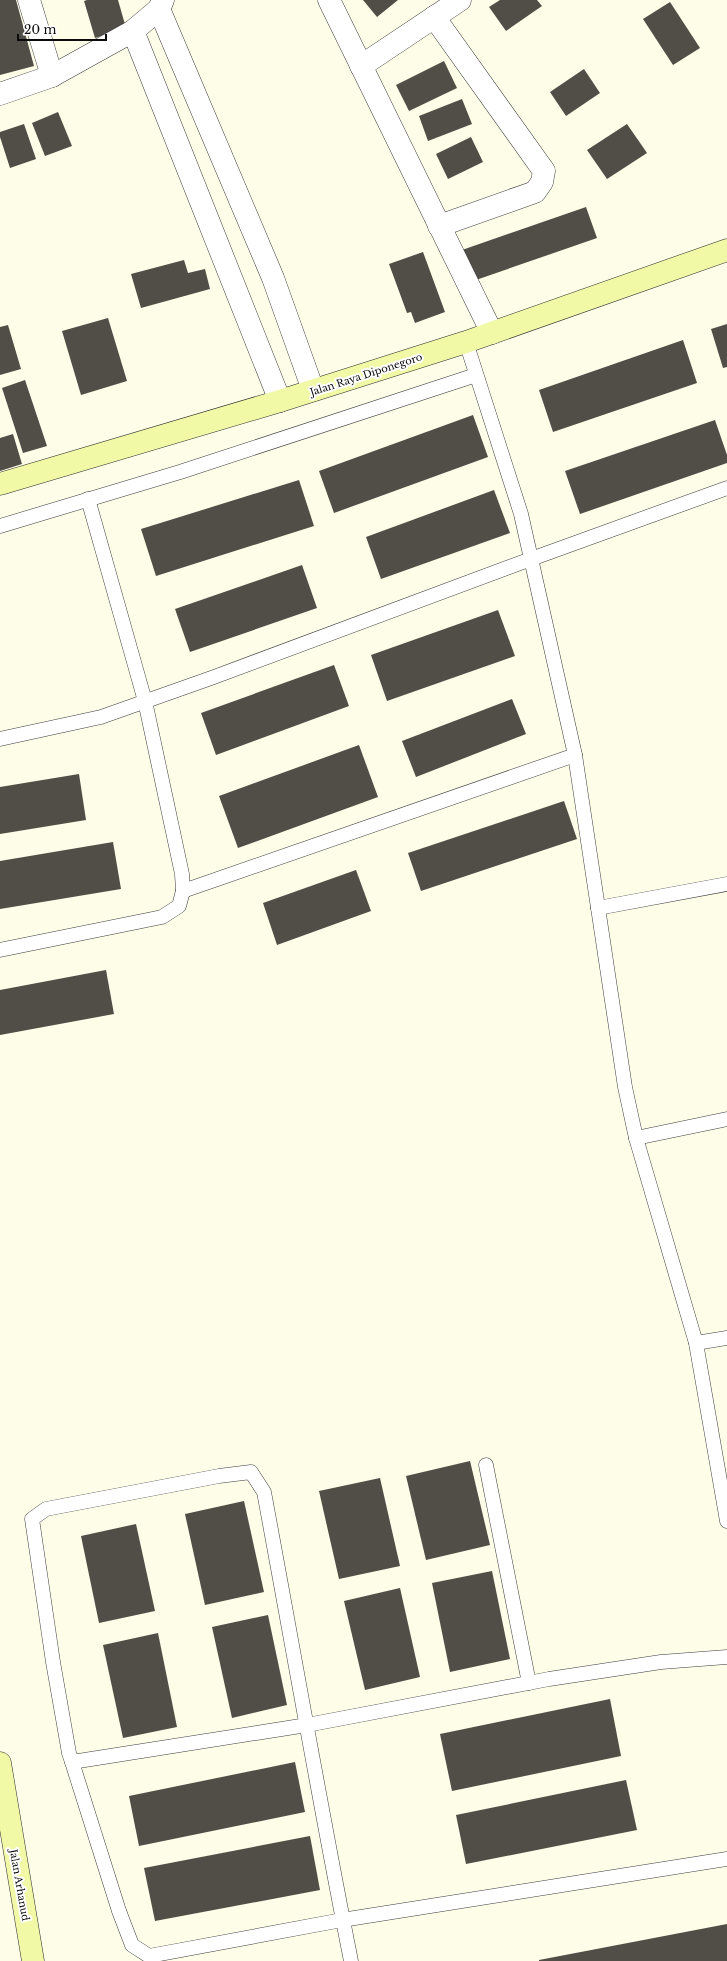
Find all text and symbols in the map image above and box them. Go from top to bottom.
scale bar [18,16,106,42]
text: 20 m [24,22,56,37]
street label: Jalan Raya Diponegoro [306,350,424,399]
street label: Jalan Arhanud [6,1846,32,1922]

